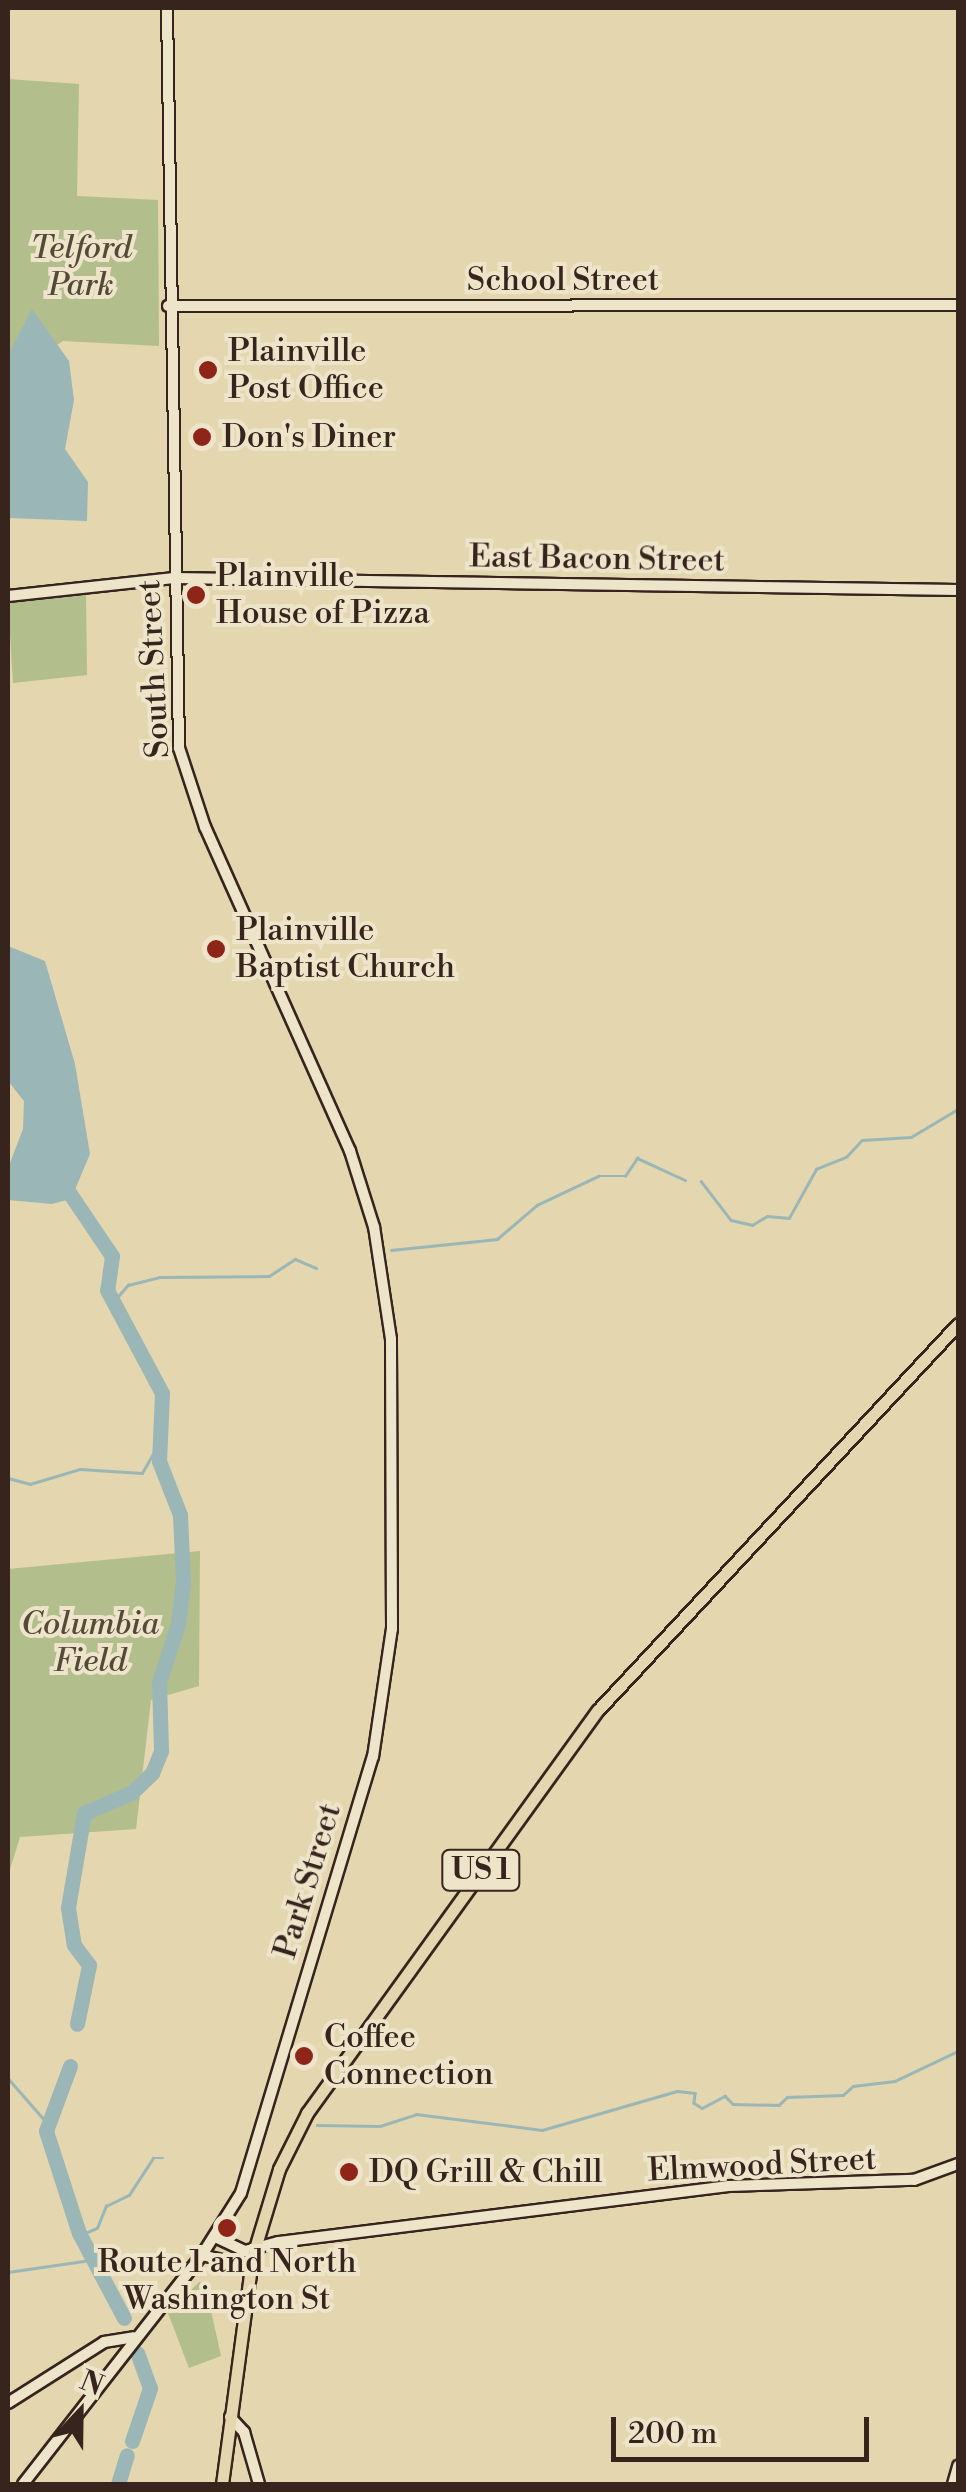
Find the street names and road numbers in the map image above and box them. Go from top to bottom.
street label: School Street [467,261,659,299]
street label: East Bacon Street [469,538,725,580]
street label: South Street [130,579,178,759]
street label: Park Street [266,1799,350,1963]
road number: US 1 [441,1845,521,1895]
street label: Elmwood Street [647,2140,877,2190]

